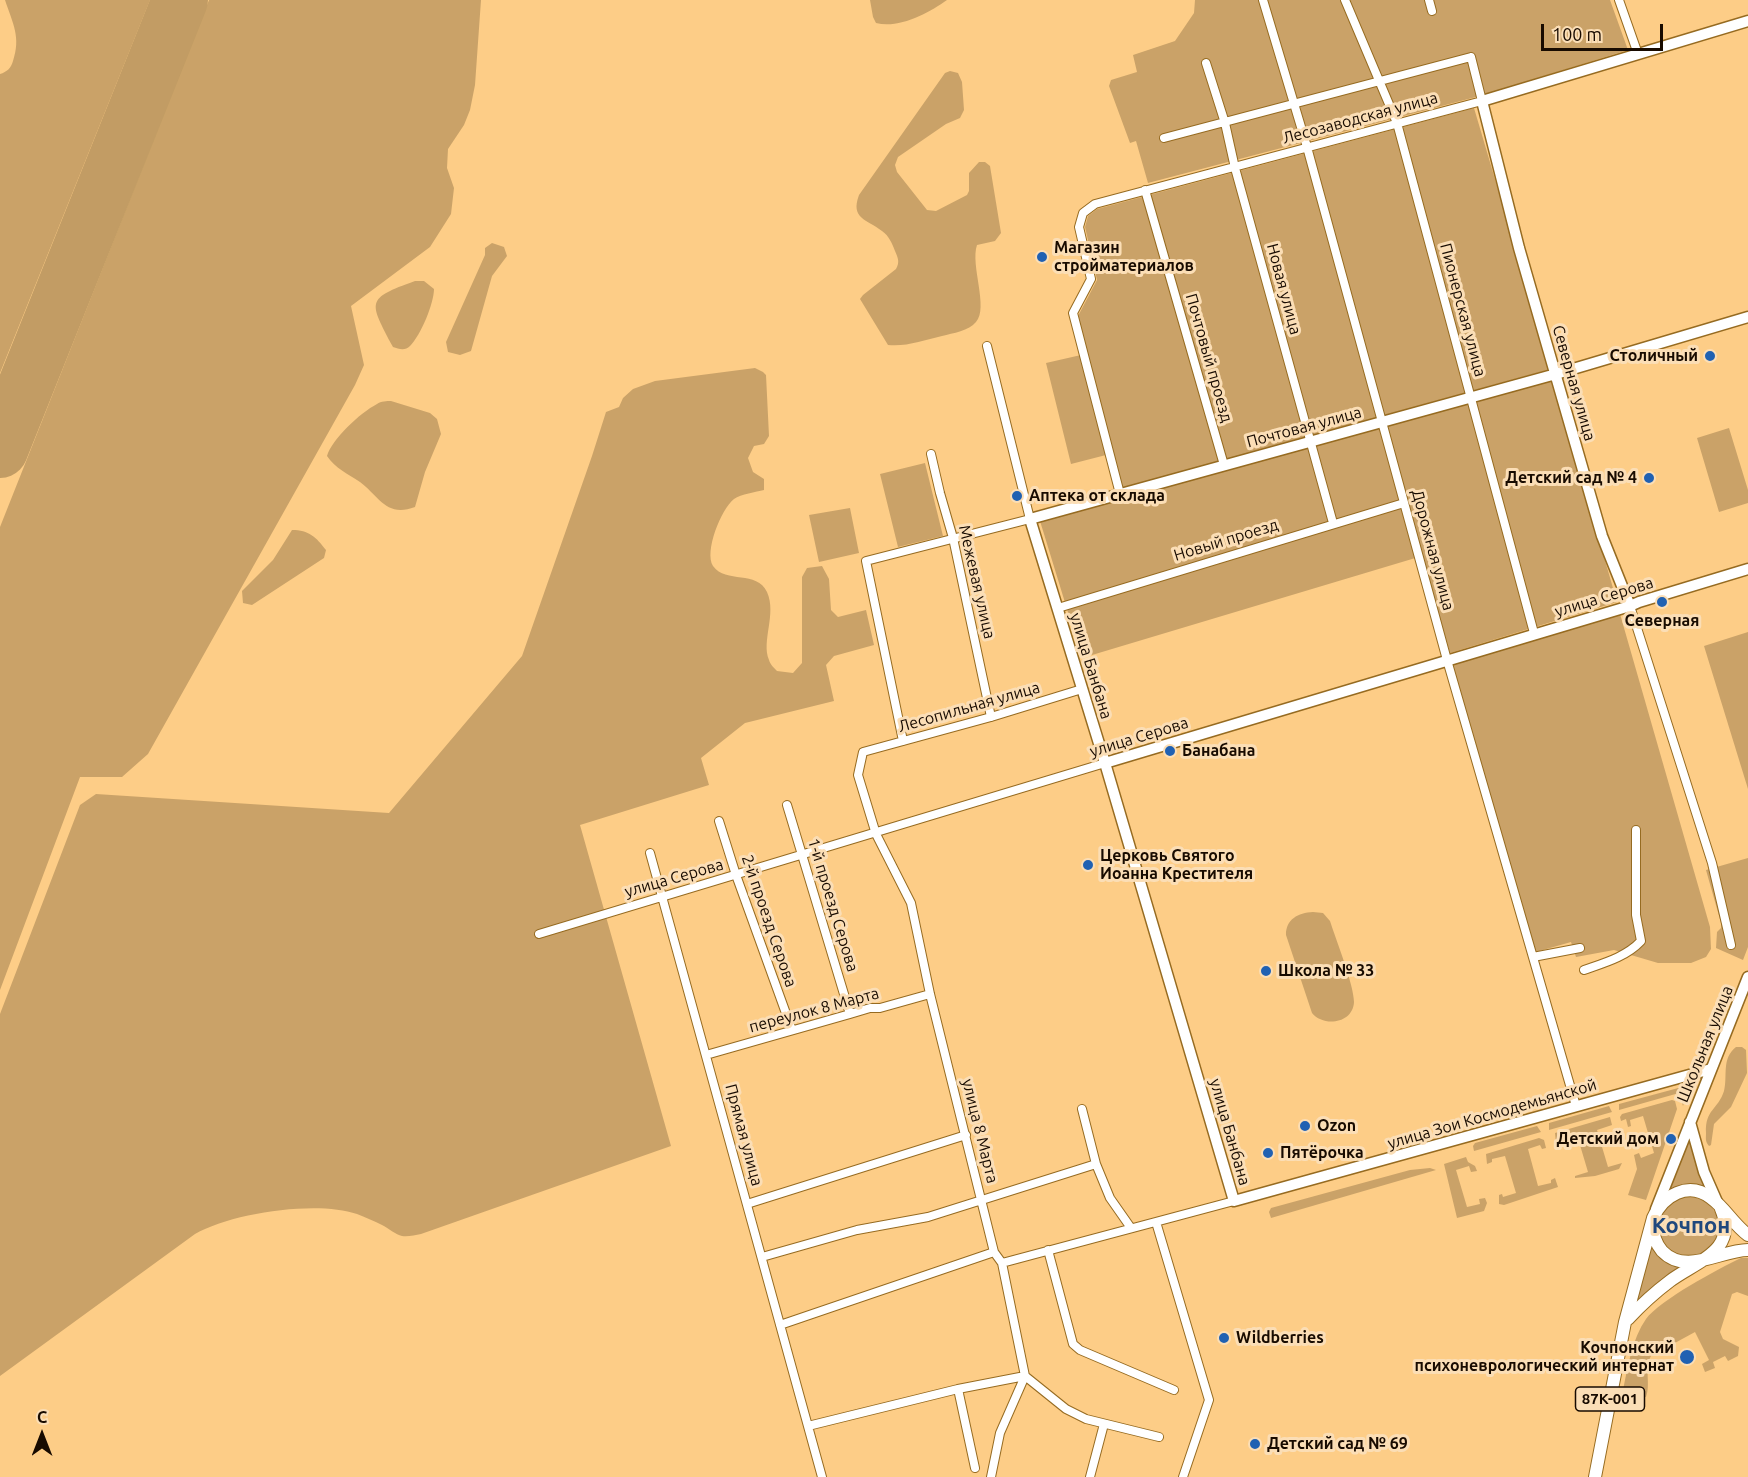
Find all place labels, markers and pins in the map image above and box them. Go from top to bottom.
place label: Магазин стройматериалов [1054,238,1194,276]
marker: Магазин стройматериалов [1035,250,1049,264]
place label: Столичный [1609,346,1698,366]
marker: Столичный [1703,349,1717,363]
place label: Детский сад № 4 [1505,468,1637,488]
marker: Детский сад № 4 [1642,471,1656,485]
place label: Аптека от склада [1029,486,1165,506]
marker: Аптека от склада [1010,489,1024,503]
marker: Северная [1655,595,1669,609]
place label: Северная [1625,611,1699,631]
place label: Банабана [1182,741,1255,761]
marker: Банабана [1163,744,1177,758]
place label: Церковь Святого Иоанна Крестителя [1100,846,1253,884]
marker: Церковь Святого Иоанна Крестителя [1081,858,1095,872]
place label: Школа № 33 [1278,961,1374,981]
marker: Школа № 33 [1259,964,1273,978]
place label: Ozon [1317,1116,1356,1136]
marker: Ozon [1298,1119,1312,1133]
place label: Детский дом [1557,1129,1659,1149]
marker: Детский дом [1664,1132,1678,1146]
place label: Пятёрочка [1280,1143,1364,1163]
marker: Пятёрочка [1261,1146,1275,1160]
place label: Wildberries [1236,1328,1324,1348]
marker: Wildberries [1217,1331,1231,1345]
place label: Кочпонский психоневрологический интернат [1415,1338,1674,1376]
marker: Кочпонский психоневрологический интернат [1678,1348,1696,1366]
place label: Детский сад № 69 [1267,1434,1408,1454]
marker: Детский сад № 69 [1248,1437,1262,1451]

